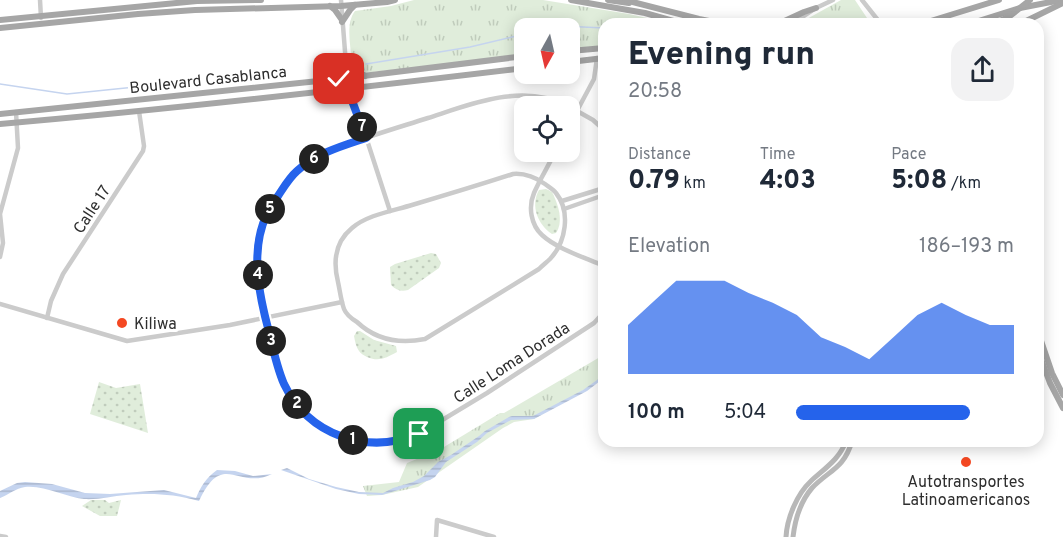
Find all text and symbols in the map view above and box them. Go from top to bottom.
north arrow [514,18,580,84]
map controls [514,18,580,162]
text: Evening run [628,35,815,77]
button: share [951,38,1014,101]
pin [313,53,364,104]
icon: check [322,62,355,95]
street label: Boulevard Casablanca [129,63,288,99]
text: 20:58 [628,79,682,105]
button: locate [514,96,580,162]
pin: 7 [347,112,377,142]
text: 7 [358,117,366,137]
pin: 6 [299,144,329,174]
text: Distance [628,145,691,165]
text: Time [760,145,795,165]
text: Pace [891,145,926,165]
text: 6 [309,149,319,169]
text: 0.79 [628,165,680,198]
text: 4:03 [760,165,816,198]
text: 5:08 [891,165,947,198]
text: km [680,174,706,194]
text: /km [947,174,981,194]
street label: Calle 17 [70,182,116,238]
pin: 5 [255,194,285,224]
text: 5 [265,199,275,219]
text: Elevation [628,234,710,260]
text: 186–193 m [919,234,1014,260]
pin: 4 [243,260,273,290]
text: 4 [253,265,263,285]
place label: Kiliwa [134,315,177,335]
marker: Kiliwa [115,316,129,330]
street label: Calle Loma Dorada [450,319,574,409]
pin: 3 [256,326,286,356]
text: 3 [266,331,276,351]
pin: 2 [282,389,312,419]
text: 2 [292,394,302,414]
text: 100 m [628,400,685,426]
text: 5:04 [724,400,766,426]
pin [393,408,444,459]
icon: arrive [402,417,435,450]
pin: 1 [338,425,368,455]
text: 1 [350,430,356,450]
marker: Autotransportes Latinoamericanos [959,455,973,469]
place label: Autotransportes Latinoamericanos [902,473,1030,511]

